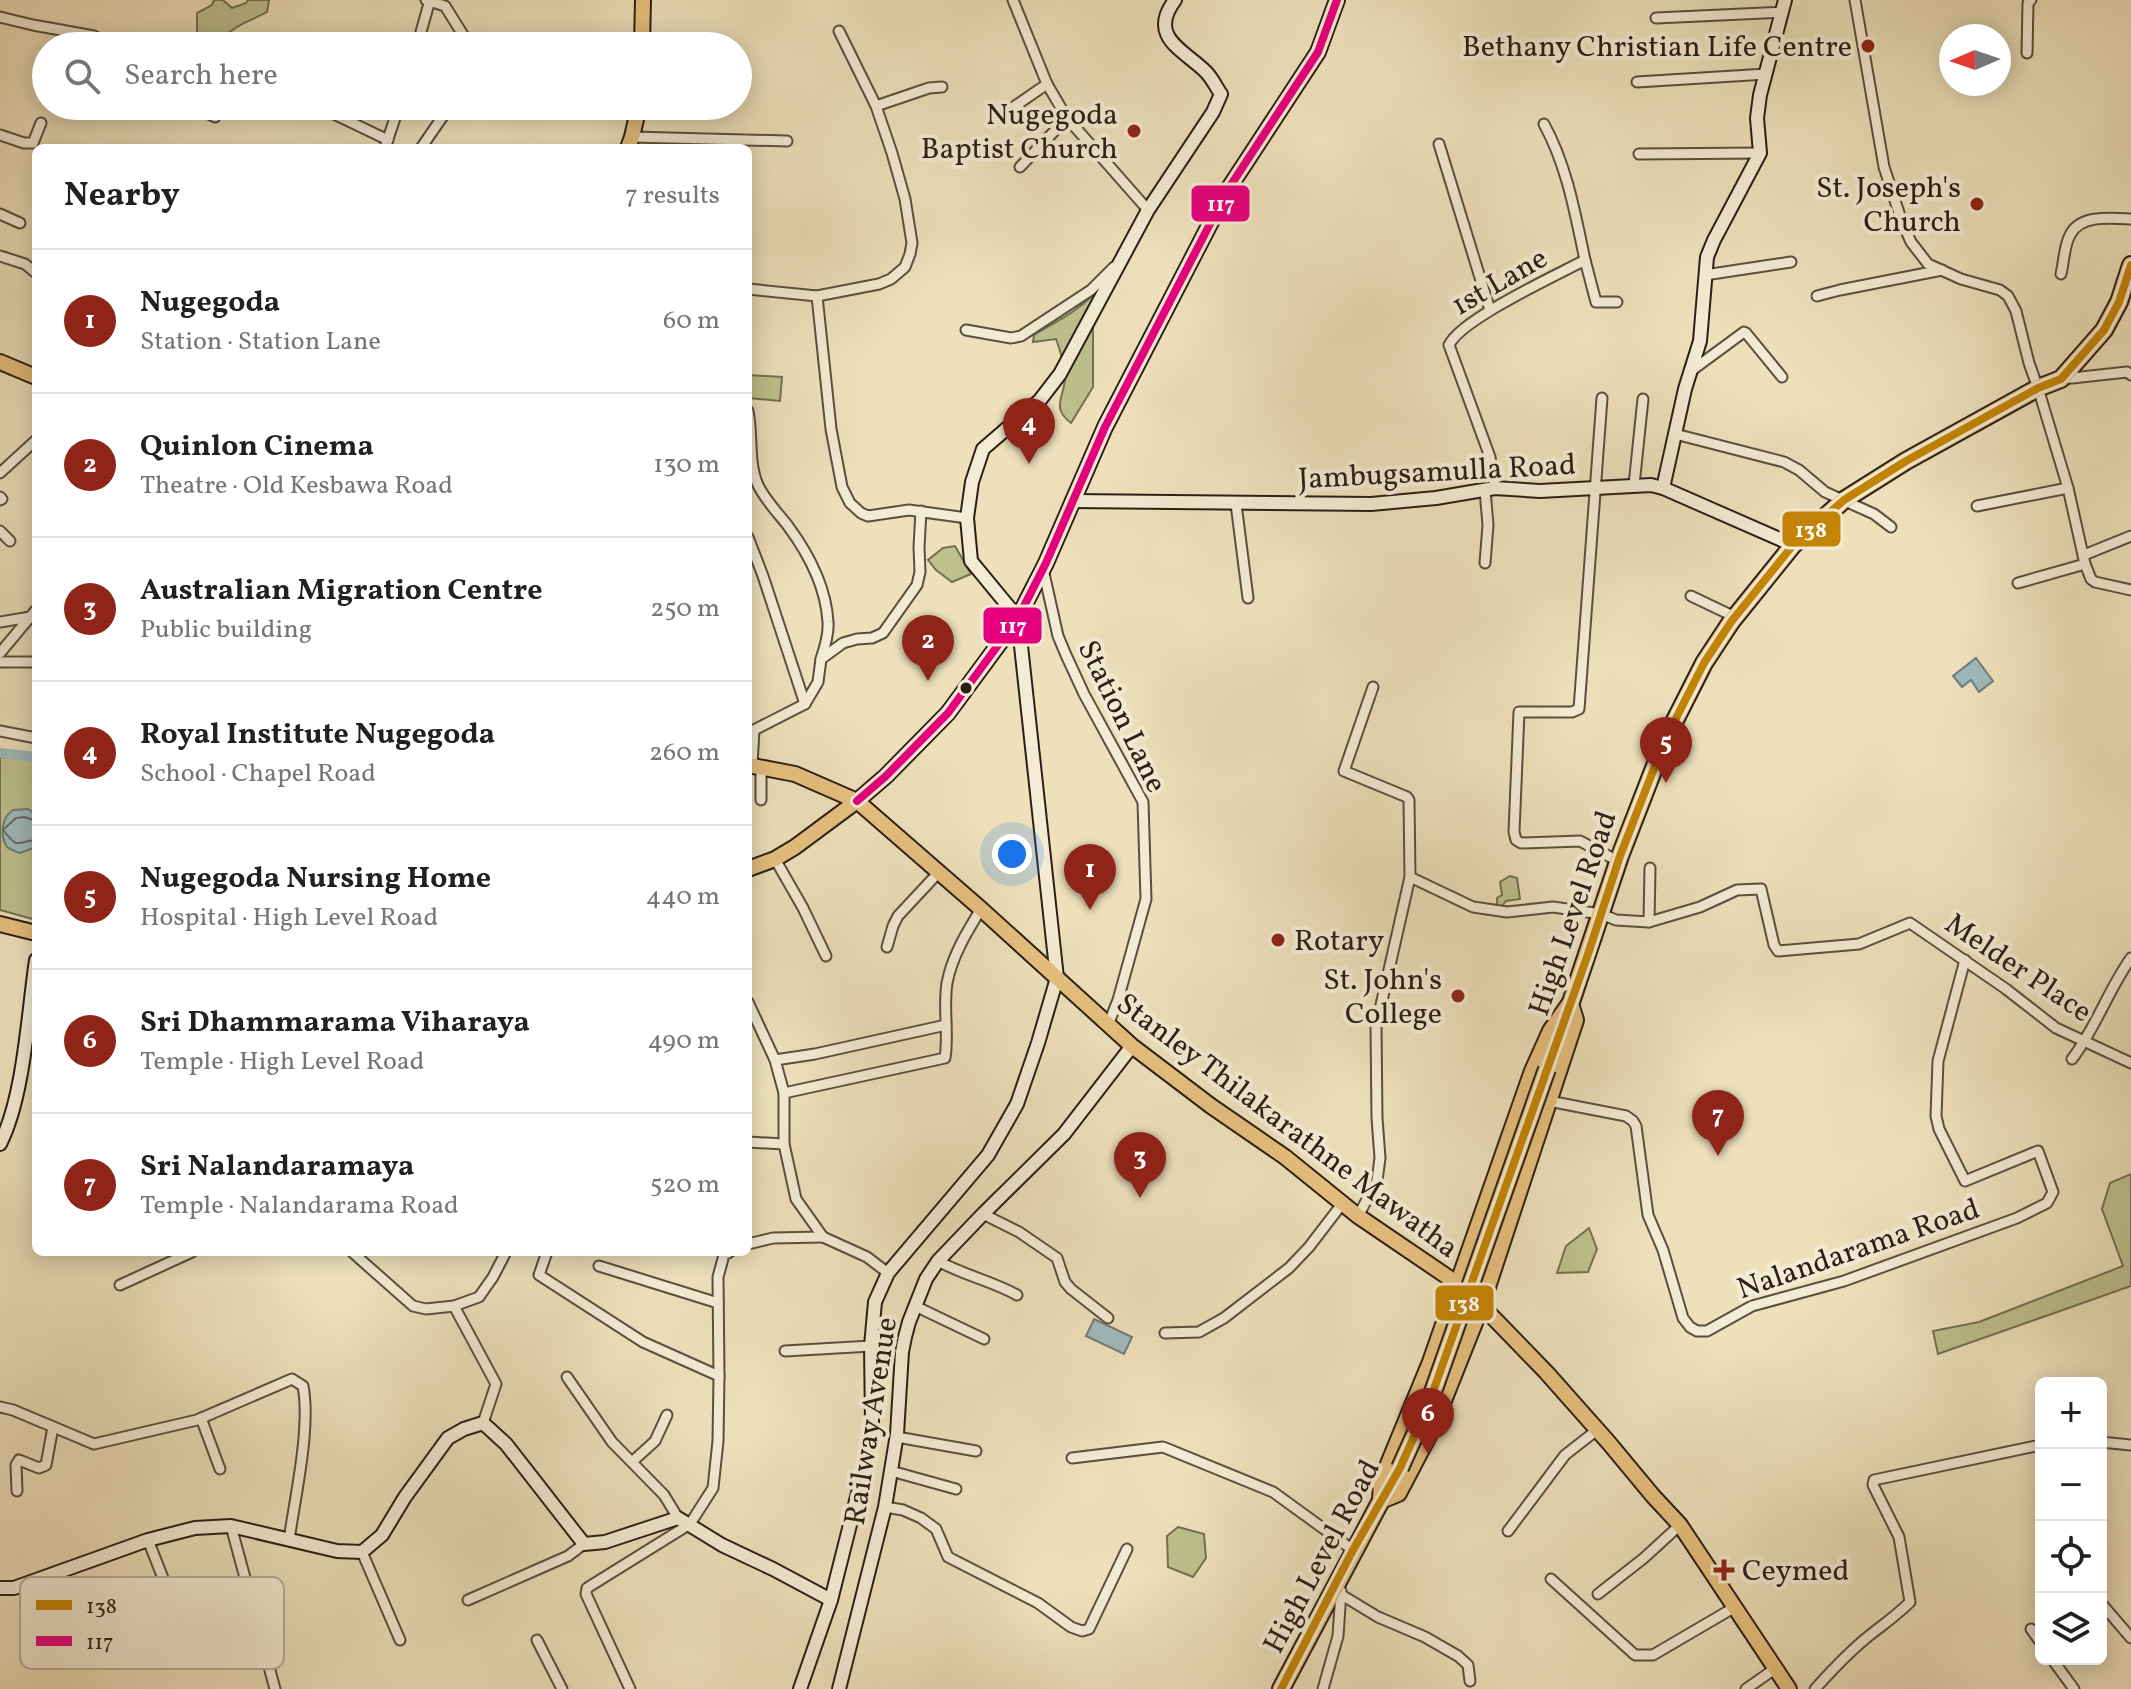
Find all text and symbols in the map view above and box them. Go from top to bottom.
north arrow [1939,24,2011,96]
place label: Bethany Christian Life Centre [1462,27,1852,69]
search box [32,32,752,120]
marker: Bethany Christian Life Centre [1859,37,1877,55]
icon: search [60,54,104,98]
text: Search here [124,55,278,97]
place label: Nugegoda Baptist Church [921,95,1118,171]
marker: Nugegoda Baptist Church [1125,122,1143,140]
place label: St. Joseph's Church [1816,168,1961,244]
text: Nearby [64,173,180,220]
text: 7 results [625,178,720,214]
line badge: 117 [1190,184,1251,223]
text: 117 [1207,190,1235,221]
marker: St. Joseph's Church [1968,195,1986,213]
street label: 1st Lane [1444,238,1556,327]
text: Nugegoda [140,282,280,324]
text: 1 [85,303,95,339]
text: 60 m [663,303,720,339]
text: Station · Station Lane [140,324,381,360]
pin: 4 [1003,398,1055,464]
text: Quinlon Cinema [140,426,374,468]
street label: Jambugsamulla Road [1297,445,1577,501]
text: 2 [83,447,97,483]
text: 130 m [653,447,720,483]
text: Theatre · Old Kesbawa Road [140,468,453,504]
line badge: 138 [1781,510,1842,548]
text: 138 [1795,516,1827,547]
text: Australian Migration Centre [140,570,543,612]
text: 3 [83,591,97,627]
text: 250 m [650,591,720,627]
line badge: 117 [982,606,1043,645]
text: Public building [140,612,312,648]
text: 117 [999,612,1027,643]
pin: 2 [902,615,954,681]
street label: Station Lane [1066,634,1176,800]
unlabelled marker [958,680,974,696]
text: Royal Institute Nugegoda [140,714,495,756]
pin: 5 [1640,717,1692,783]
text: 4 [82,735,98,771]
text: 260 m [649,735,720,771]
text: School · Chapel Road [140,756,376,792]
street label: High Level Road [1519,806,1629,1022]
your location [992,834,1032,874]
pin: 1 [1064,844,1116,910]
text: Nugegoda Nursing Home [140,858,491,900]
text: 5 [84,879,96,915]
text: 440 m [646,879,720,915]
text: Hospital · High Level Road [140,900,438,936]
street label: Melder Place [1936,904,2100,1033]
place label: Rotary [1294,921,1384,963]
marker: Rotary [1269,931,1287,949]
place label: St. John's College [1323,960,1442,1036]
street label: Stanley Thilakarathne Mawatha [1107,984,1467,1269]
marker: St. John's College [1449,987,1467,1005]
text: Sri Dhammarama Viharaya [140,1002,530,1044]
text: 6 [83,1023,97,1059]
text: 490 m [647,1023,720,1059]
text: Temple · High Level Road [140,1044,424,1080]
pin: 7 [1692,1090,1744,1156]
pin: 3 [1114,1132,1166,1198]
text: Sri Nalandaramaya [140,1146,414,1188]
text: 7 [84,1167,96,1203]
text: 520 m [650,1167,720,1203]
text: Temple · Nalandarama Road [140,1188,459,1224]
street label: Nalandarama Road [1732,1189,1985,1311]
line badge: 138 [1434,1284,1495,1322]
text: 138 [1448,1290,1480,1321]
street label: Railway Avenue [835,1314,909,1528]
map controls [2035,1377,2107,1665]
button: + [2035,1377,2107,1449]
pin: 6 [1402,1388,1454,1454]
button: − [2035,1449,2107,1521]
street label: High Level Road [1254,1453,1392,1661]
button: locate [2035,1521,2107,1593]
place label: Ceymed [1742,1551,1849,1593]
marker: Ceymed [1713,1559,1735,1581]
legend [20,1577,284,1669]
text: 138 [86,1592,117,1623]
button: layers [2035,1593,2107,1665]
text: 117 [86,1628,114,1659]

